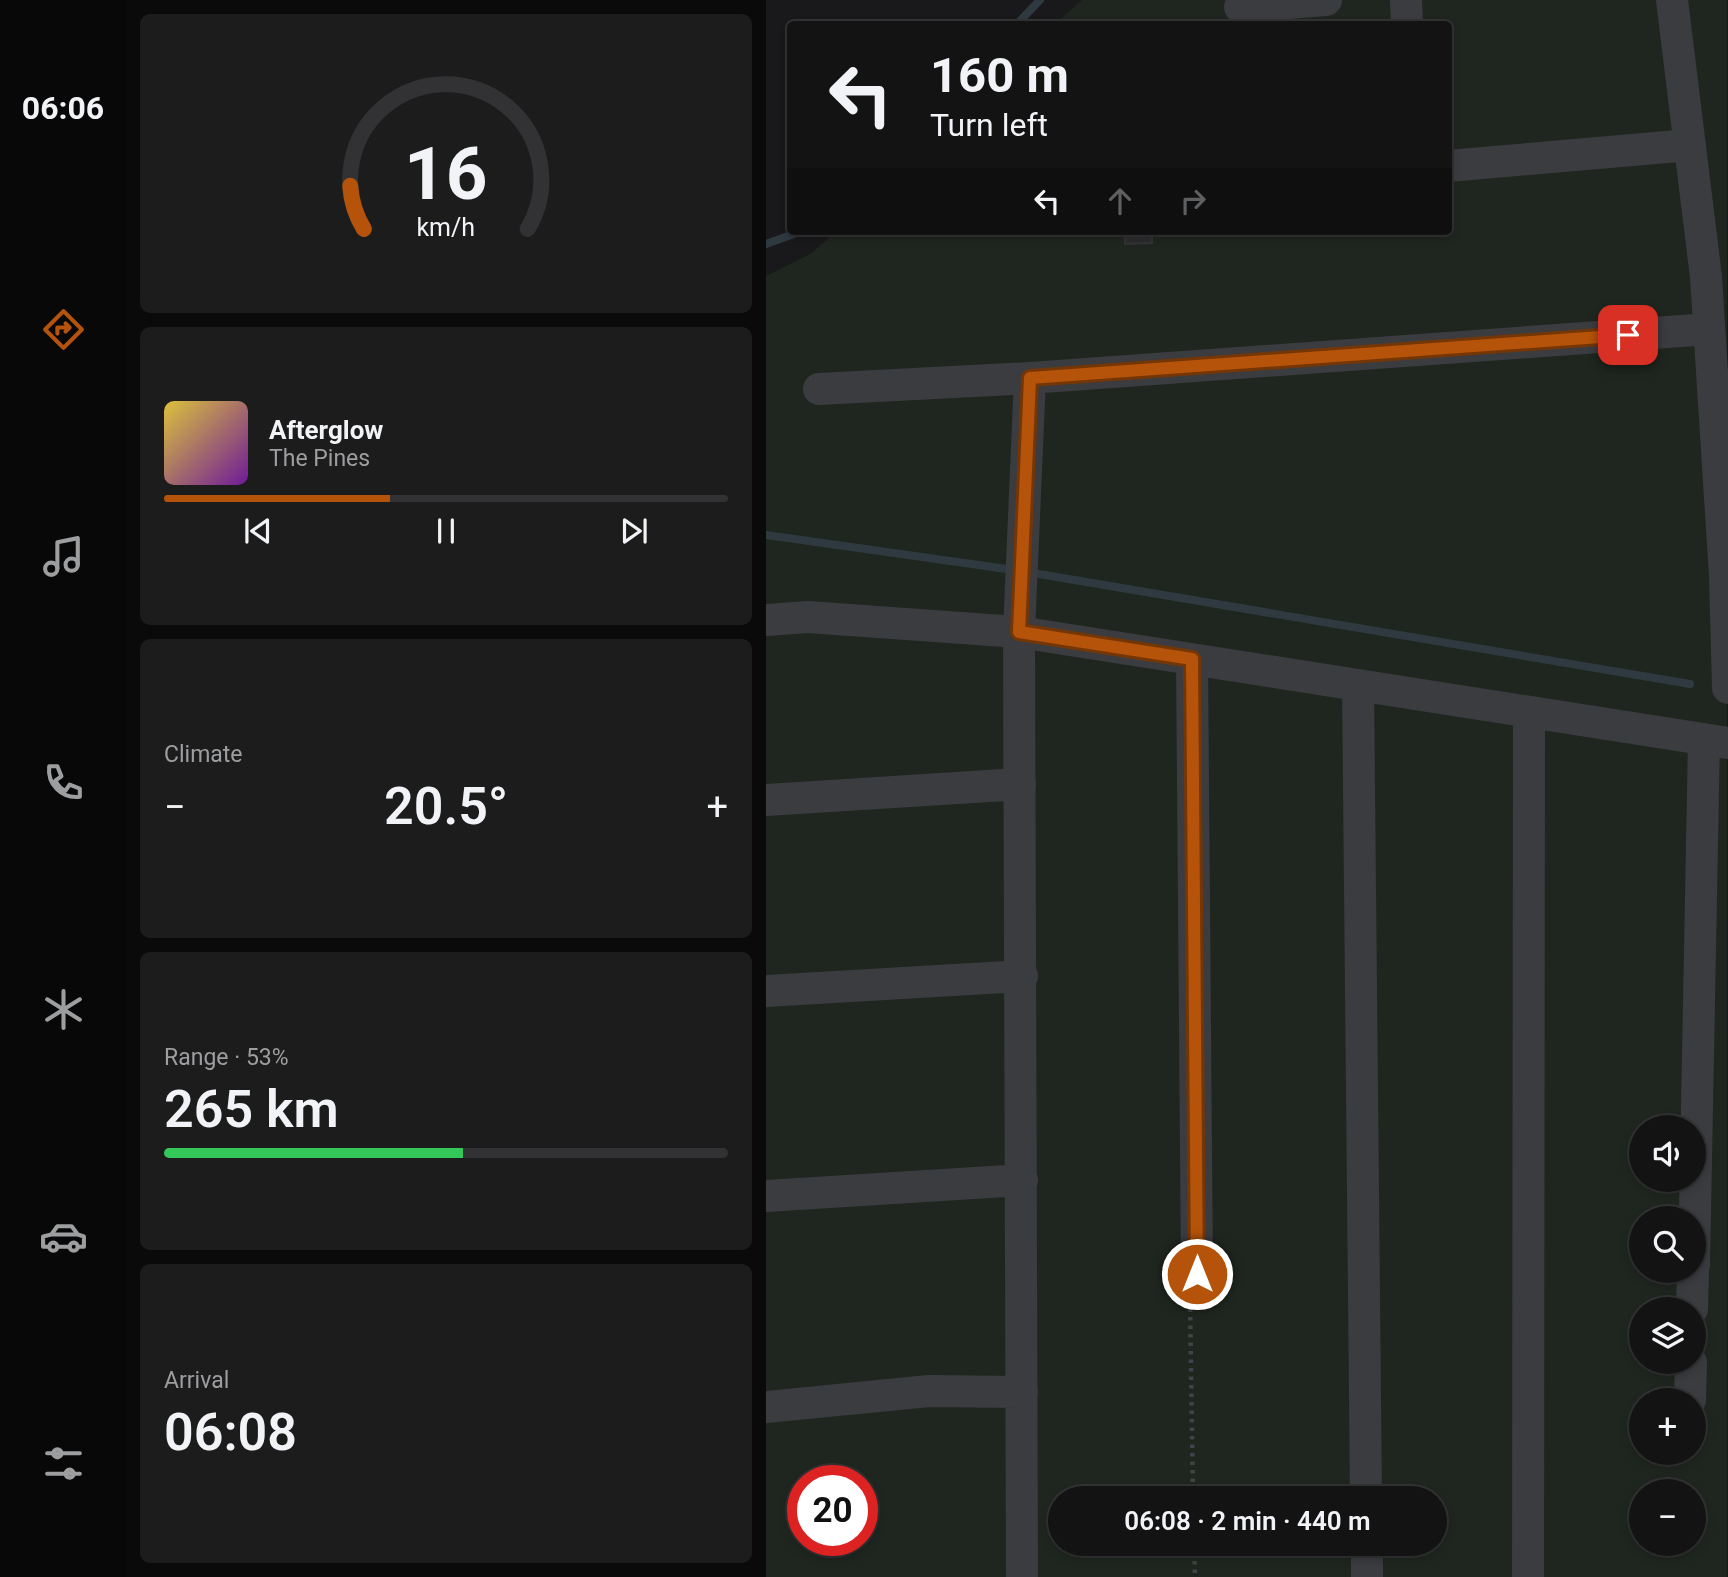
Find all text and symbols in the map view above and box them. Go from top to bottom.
text: 160 m [930,47,1069,104]
icon: left [815,49,906,140]
text: 06:06 [22,89,104,127]
text: Turn left [930,106,1048,144]
text: 16 [404,132,488,218]
icon: left [1028,182,1066,220]
icon: ahead [1101,182,1139,220]
icon: right [1174,182,1212,220]
text: km/h [417,213,475,242]
icon: directions [39,305,88,354]
pin [1598,305,1658,365]
icon: arrive [1609,316,1647,354]
text: Afterglow [269,415,383,445]
text: The Pines [269,445,370,472]
icon: previous [239,512,277,550]
icon: pause [427,512,465,550]
icon: next [615,512,653,550]
icon: music [39,532,88,581]
text: Climate [164,741,243,768]
icon: phone [39,758,88,807]
text: 20.5° [384,776,508,837]
text: − [164,785,186,829]
text: + [706,785,728,829]
icon: climate [39,985,88,1034]
text: Range · 53% [164,1044,289,1071]
text: 265 km [164,1079,339,1140]
map controls [1629,1115,1706,1556]
button: sound [1629,1115,1706,1192]
button: search [1629,1206,1706,1283]
icon: car [39,1212,88,1261]
position arrow [1160,1237,1234,1311]
button: layers [1629,1297,1706,1374]
text: Arrival [164,1367,229,1394]
button: + [1629,1388,1706,1465]
text: 06:08 [164,1402,297,1463]
icon: filters [39,1439,88,1488]
speed limit sign: 20 [787,1465,878,1556]
button: − [1629,1479,1706,1556]
text: 06:08 · 2 min · 440 m [1124,1506,1371,1536]

